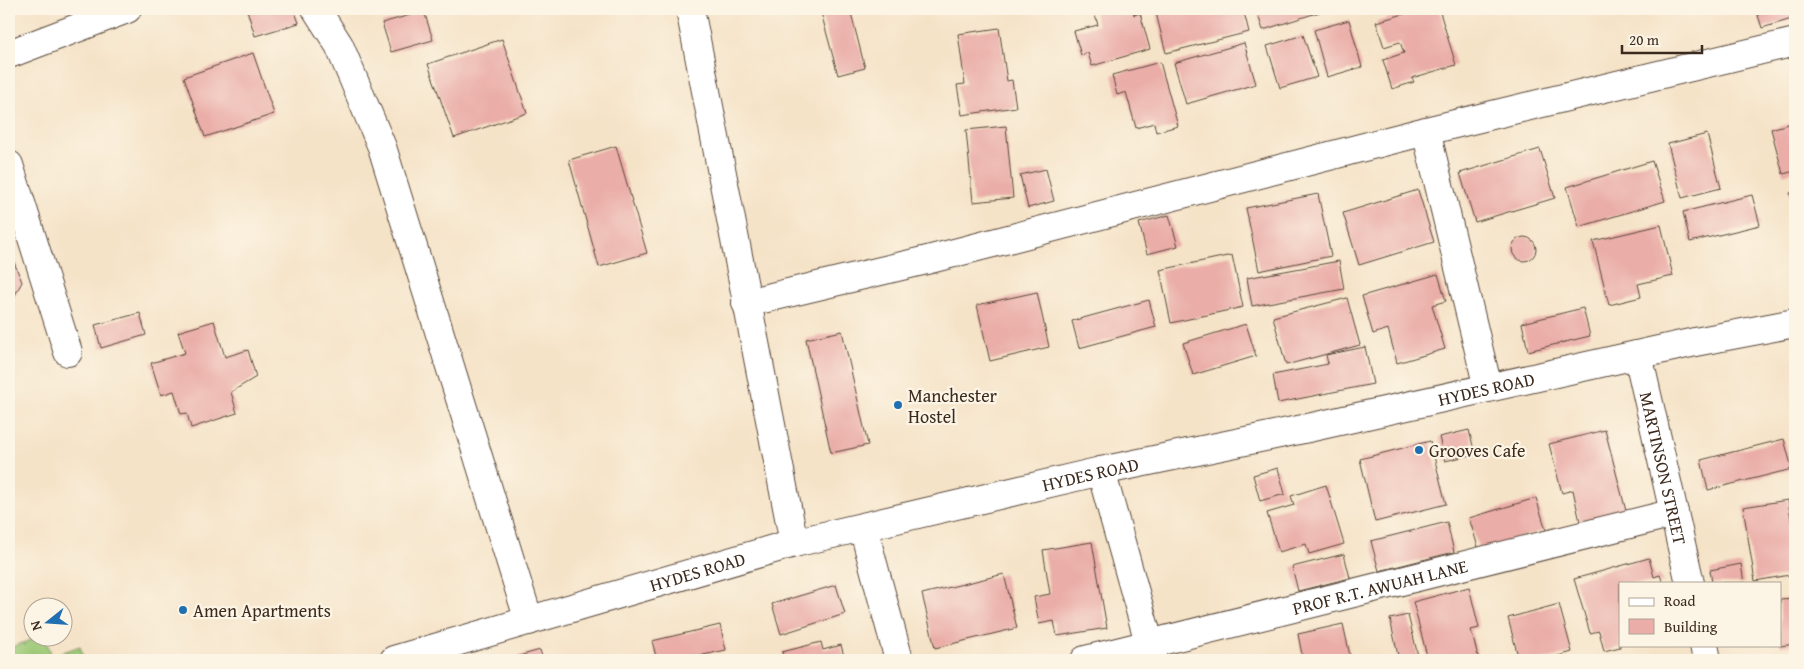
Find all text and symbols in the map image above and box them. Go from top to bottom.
scale bar [1622,22,1702,54]
text: 20 m [1629,29,1660,50]
street label: HYDES ROAD [1435,365,1537,412]
place label: Manchester Hostel [908,382,998,430]
street label: MARTINSON STREET [1633,389,1694,547]
marker: Manchester Hostel [892,399,904,411]
place label: Grooves Cafe [1429,437,1525,464]
marker: Grooves Cafe [1413,444,1425,456]
street label: HYDES ROAD [1039,450,1141,498]
street label: HYDES ROAD [646,545,748,598]
street label: PROF R.T. AWUAH LANE [1290,552,1470,621]
legend [1619,582,1782,646]
text: Road [1664,590,1695,611]
north arrow [22,596,72,646]
place label: Amen Apartments [193,597,331,624]
marker: Amen Apartments [177,604,189,616]
text: Building [1664,616,1718,637]
text: N [24,618,46,633]

